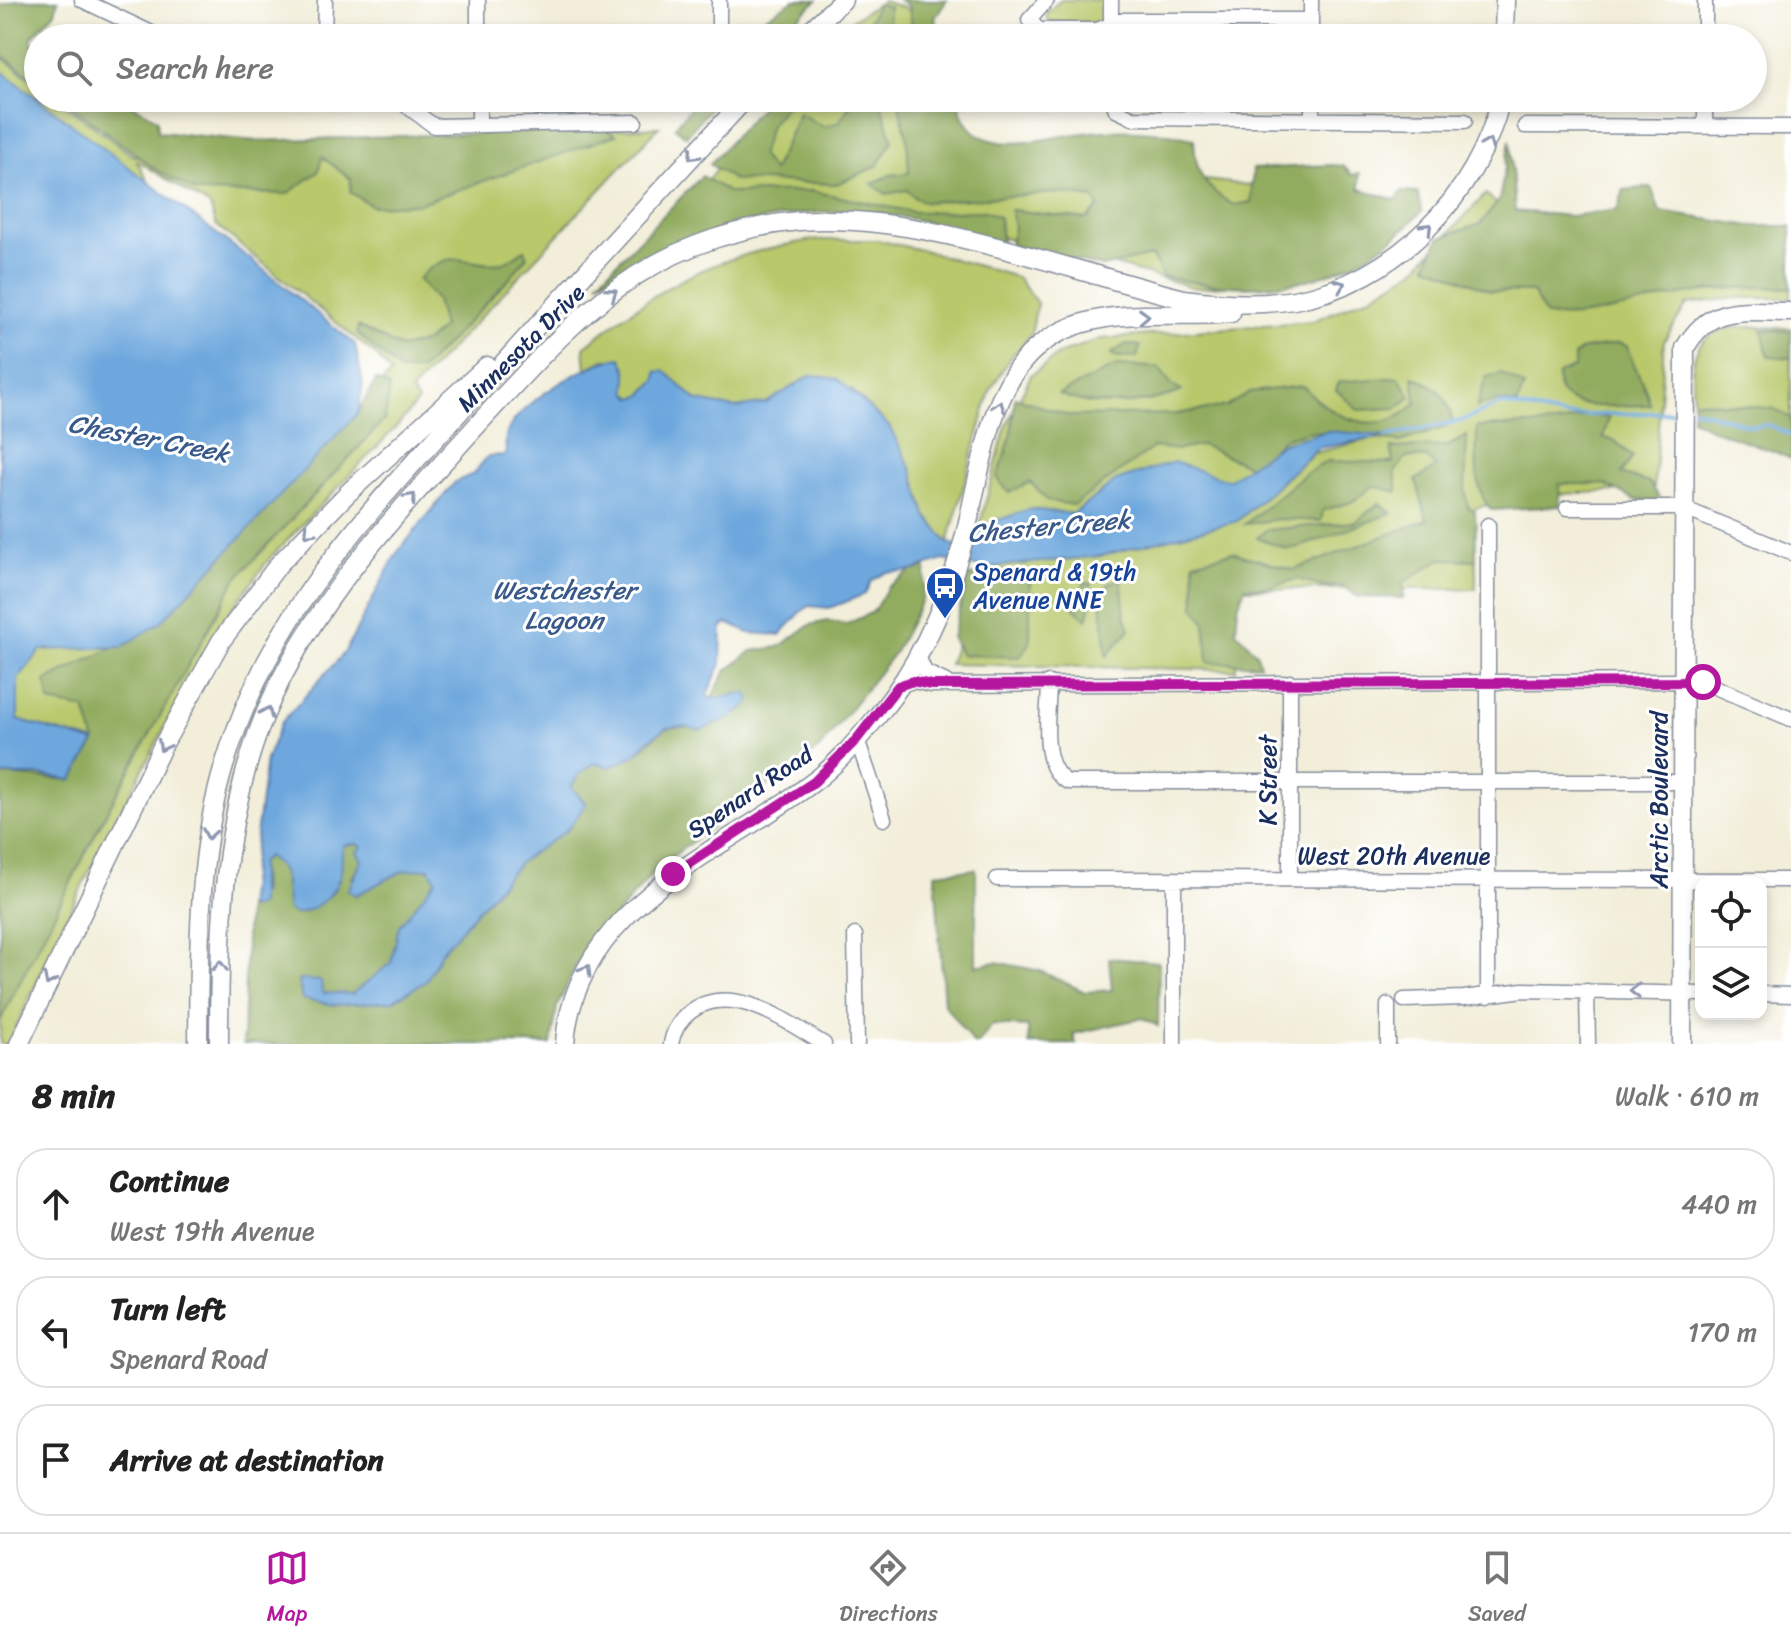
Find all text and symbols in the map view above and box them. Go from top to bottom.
search box [24,24,1767,112]
text: Search here [116,41,274,95]
icon: search [52,46,96,90]
one-way arrow [1478,138,1494,152]
one-way arrow [689,146,703,161]
one-way arrow [1417,222,1432,237]
street label: Minnesota Drive [447,273,596,422]
one-way arrow [1332,278,1346,295]
one-way arrow [604,288,618,302]
one-way arrow [1138,307,1151,324]
water label: Chester Creek [65,400,236,477]
one-way arrow [990,400,1006,414]
one-way arrow [402,493,417,507]
water label: Chester Creek [966,496,1134,556]
one-way arrow [305,523,319,538]
place label: Spenard & 19th Avenue NNE [972,551,1136,621]
bus stop icon: Spenard & 19th Avenue NNE [924,565,966,620]
water label: Westchester Lagoon [493,567,640,643]
route start [1685,664,1721,700]
one-way arrow [257,706,274,720]
street label: Arctic Boulevard [1638,710,1680,890]
street label: Spenard Road [678,733,823,850]
street label: K Street [1247,733,1289,825]
one-way arrow [158,737,173,752]
one-way arrow [202,827,219,841]
street label: West 20th Avenue [1298,835,1491,877]
route end [655,856,691,892]
map controls [1695,876,1767,1020]
button: locate [1695,876,1767,948]
button: layers [1695,948,1767,1020]
one-way arrow [211,959,229,972]
one-way arrow [577,965,592,979]
one-way arrow [43,971,59,986]
one-way arrow [1628,982,1641,1000]
text: 8 min [32,1066,115,1126]
text: Walk · 610 m [1615,1073,1759,1119]
text: Continue [110,1154,229,1208]
text: 440 m [1681,1181,1757,1227]
icon: ahead [34,1182,78,1226]
text: West 19th Avenue [110,1208,315,1254]
text: Turn left [110,1282,226,1336]
text: 170 m [1688,1309,1757,1355]
icon: left [34,1310,78,1354]
text: Spenard Road [110,1336,267,1382]
text: Arrive at destination [110,1433,384,1487]
icon: arrive [34,1438,78,1482]
tab: Map [265,1546,309,1633]
tab: Directions [839,1546,938,1633]
tab: Saved [1468,1546,1526,1633]

